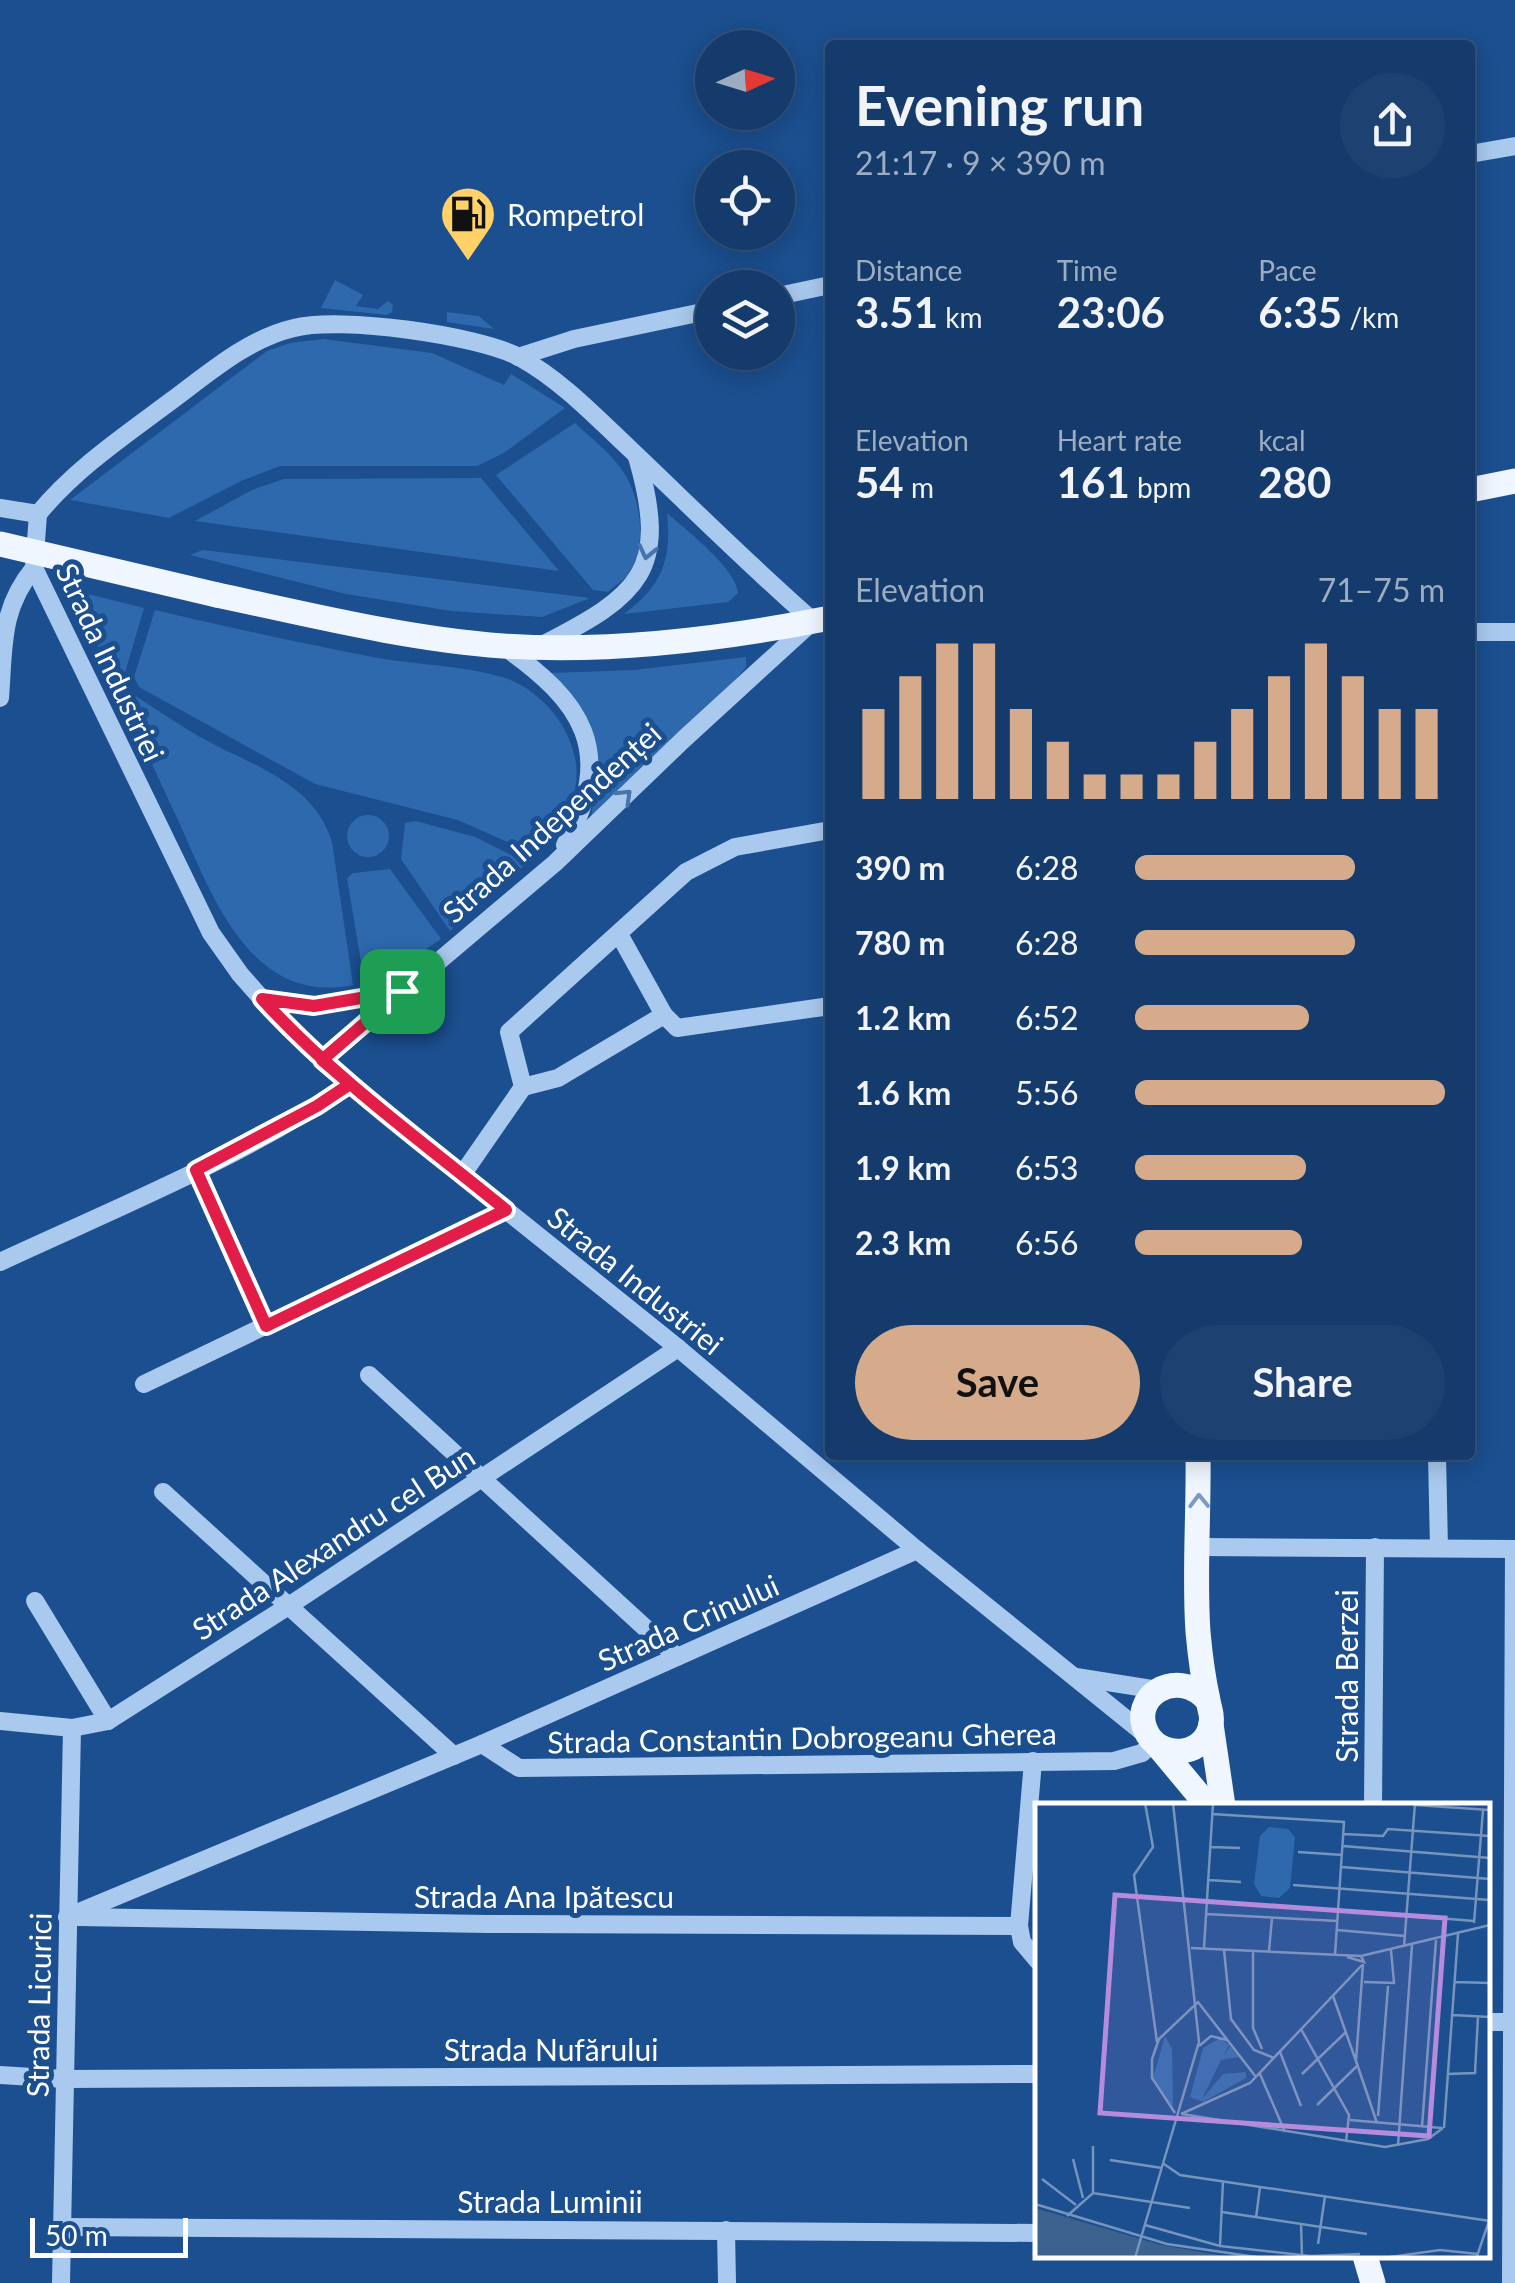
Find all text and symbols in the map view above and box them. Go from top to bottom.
north arrow [695,30,795,130]
map controls [695,30,795,370]
text: Evening run [855,72,1144,138]
button: share [1340,73,1445,178]
text: 21:17 · 9 × 390 m [855,143,1106,182]
button: locate [695,150,795,250]
fuel station icon: Rompetrol [438,184,498,263]
place label: Rompetrol [507,196,644,232]
text: Distance [855,253,962,287]
text: Time [1057,253,1118,287]
text: Pace [1258,253,1317,287]
button: layers [695,270,795,370]
text: 3.51 [855,287,938,337]
text: 23:06 [1057,287,1165,337]
text: 6:35 [1258,287,1342,337]
text: km [938,300,982,334]
text: /km [1342,300,1399,334]
text: Elevation [855,423,969,457]
text: Heart rate [1057,423,1182,457]
text: kcal [1258,423,1306,457]
text: 54 [855,457,904,507]
text: 161 [1057,457,1130,507]
text: 280 [1258,457,1331,507]
text: m [904,470,934,504]
text: bpm [1130,470,1191,504]
one-way arrow [638,543,659,560]
street label: Strada Industriei [49,557,173,767]
text: Elevation [855,570,985,609]
text: 71–75 m [1318,570,1445,609]
street label: Strada Independenței [434,715,668,929]
one-way arrow [614,789,632,807]
text: 390 m [855,848,945,887]
text: 6:28 [1015,848,1079,887]
text: 780 m [855,923,945,962]
text: 6:28 [1015,923,1079,962]
pin [360,949,445,1034]
icon: arrive [375,964,430,1019]
text: 1.2 km [855,998,951,1037]
text: 6:52 [1015,998,1079,1037]
text: 1.6 km [855,1073,951,1112]
text: 5:56 [1015,1073,1079,1112]
text: 1.9 km [855,1148,951,1187]
text: 6:53 [1015,1148,1079,1187]
street label: Strada Industriei [541,1198,731,1362]
text: 2.3 km [855,1223,951,1262]
text: 6:56 [1015,1223,1079,1262]
button: Save [855,1325,1140,1440]
button: Share [1160,1325,1445,1440]
street label: Strada Alexandru cel Bun [185,1437,481,1647]
one-way arrow [1188,1492,1209,1508]
street label: Strada Crinului [592,1566,784,1678]
street label: Strada Berzei [1328,1589,1364,1763]
street label: Strada Constantin Dobrogeanu Gherea [547,1715,1057,1759]
inset map [1035,1803,1490,2258]
street label: Strada Ana Ipătescu [414,1878,674,1914]
street label: Strada Licurici [18,1912,58,2098]
street label: Strada Nufărului [444,2031,658,2067]
street label: Strada Luminii [457,2183,643,2219]
scale bar [30,2213,188,2258]
text: 50 m [45,2218,108,2252]

